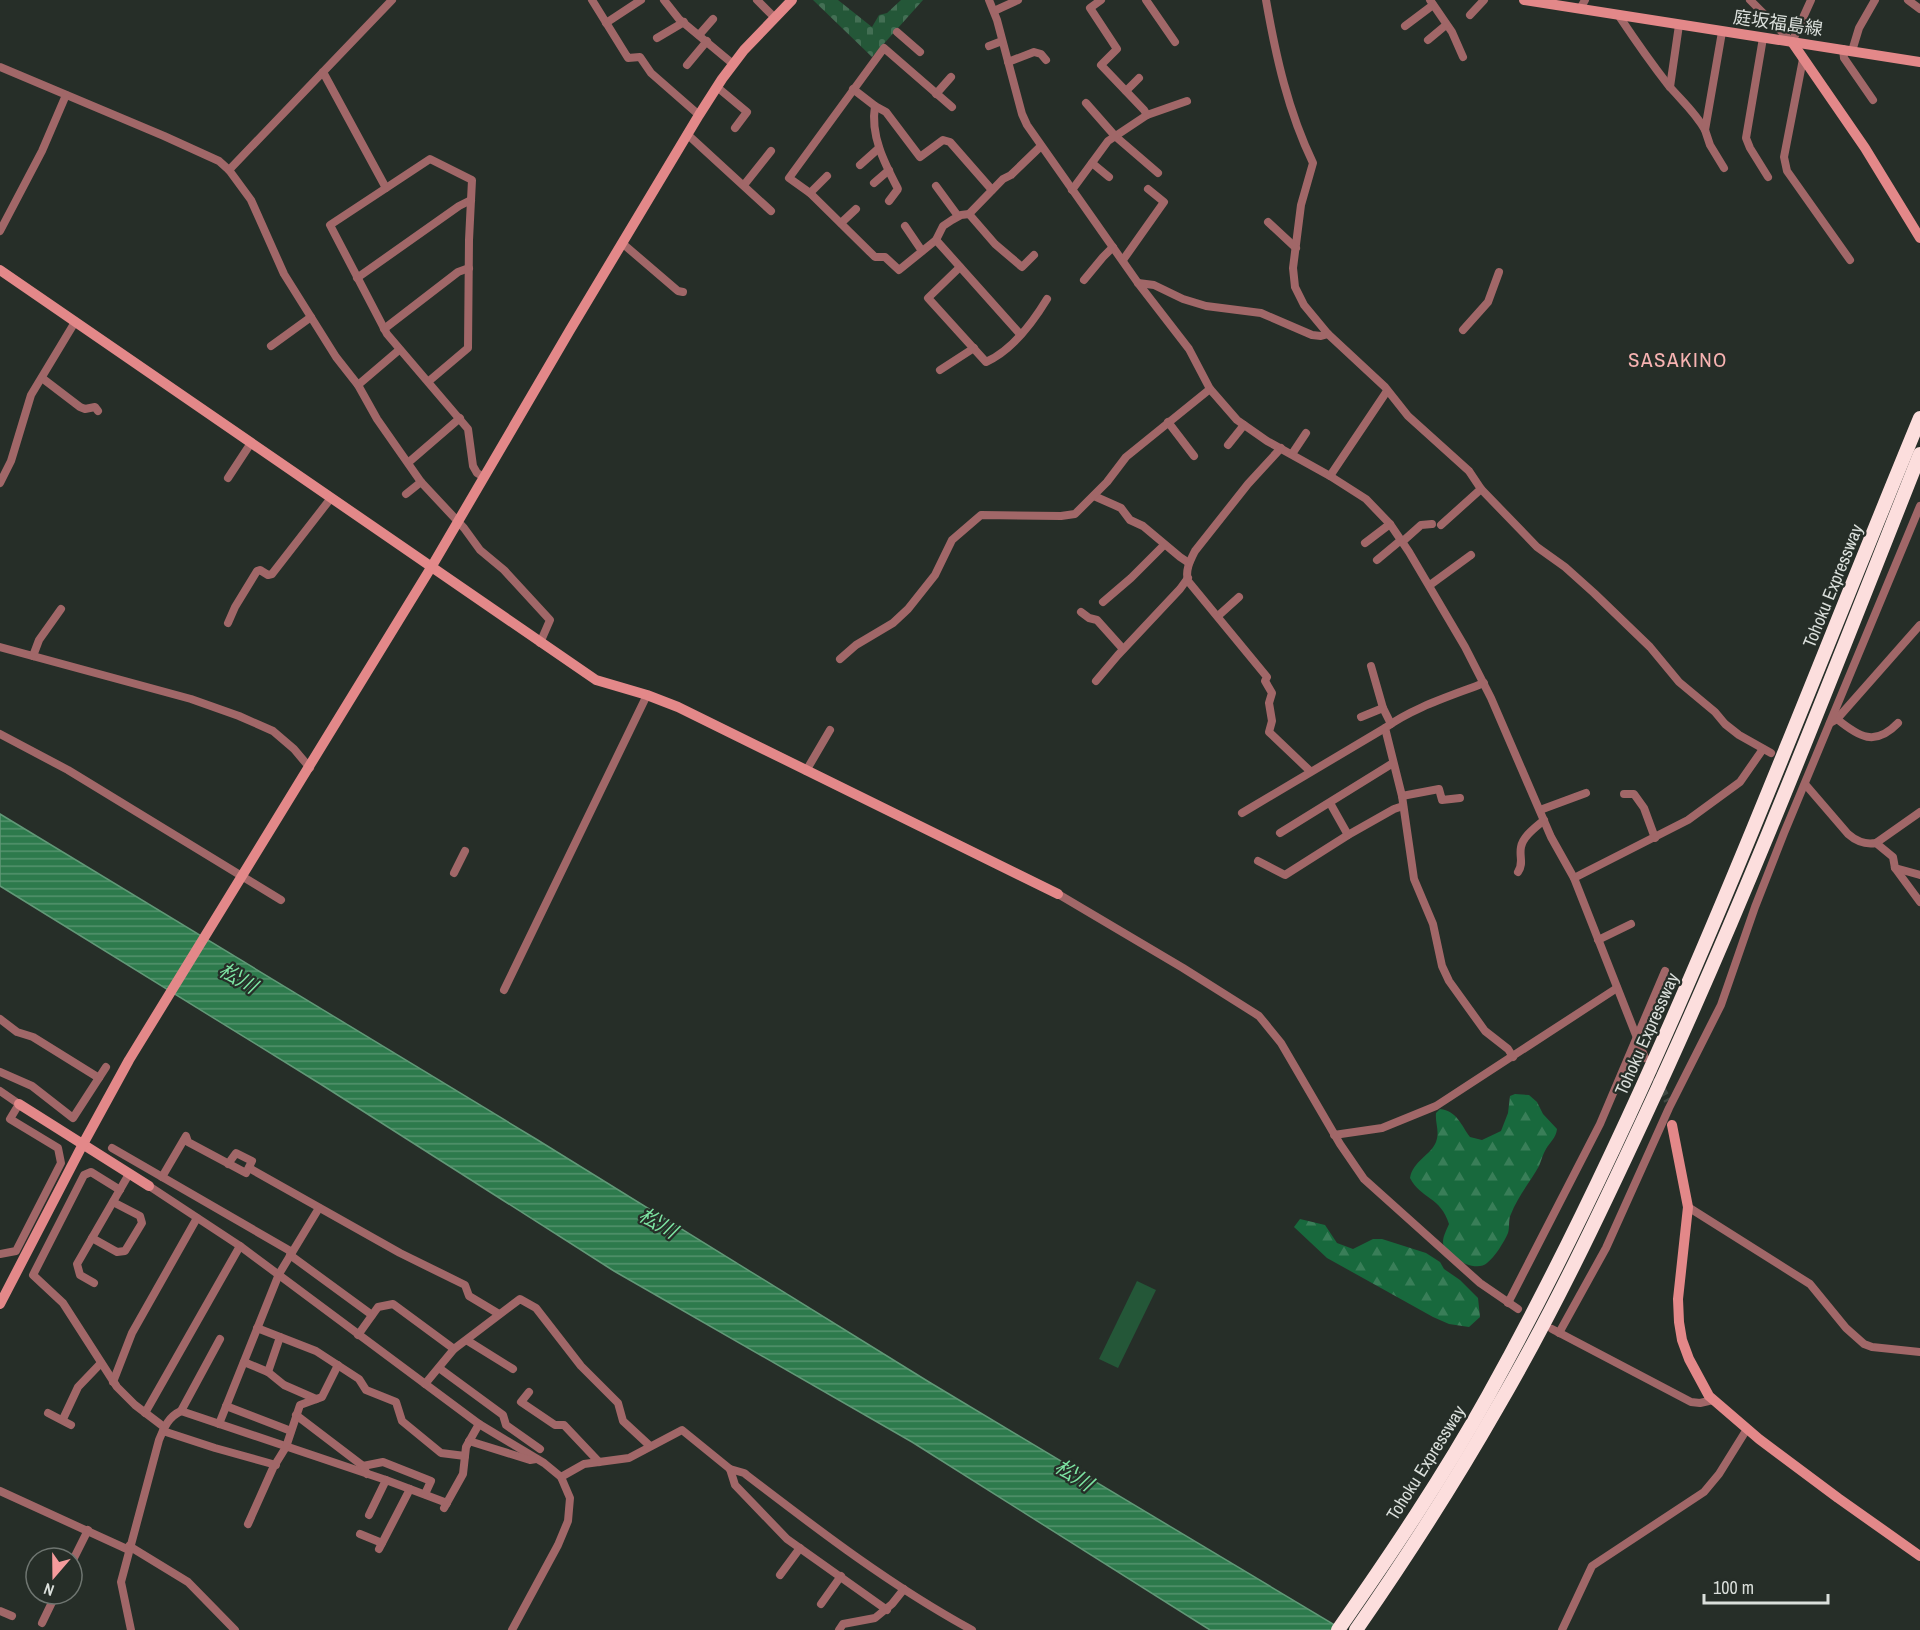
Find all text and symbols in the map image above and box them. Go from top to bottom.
street label: 庭坂福島線 [1732,4,1824,41]
district label: SASAKINO [1628,345,1728,374]
street label: Tohoku Expressway [1796,520,1869,651]
water label: 松川 [214,956,264,1000]
street label: Tohoku Expressway [1608,968,1685,1099]
water label: 松川 [634,1201,684,1245]
street label: Tohoku Expressway [1380,1400,1471,1525]
water label: 松川 [1050,1453,1100,1498]
north arrow [24,1546,84,1606]
scale bar [1704,1567,1828,1605]
text: 100 m [1713,1575,1754,1600]
text: N [41,1578,57,1602]

